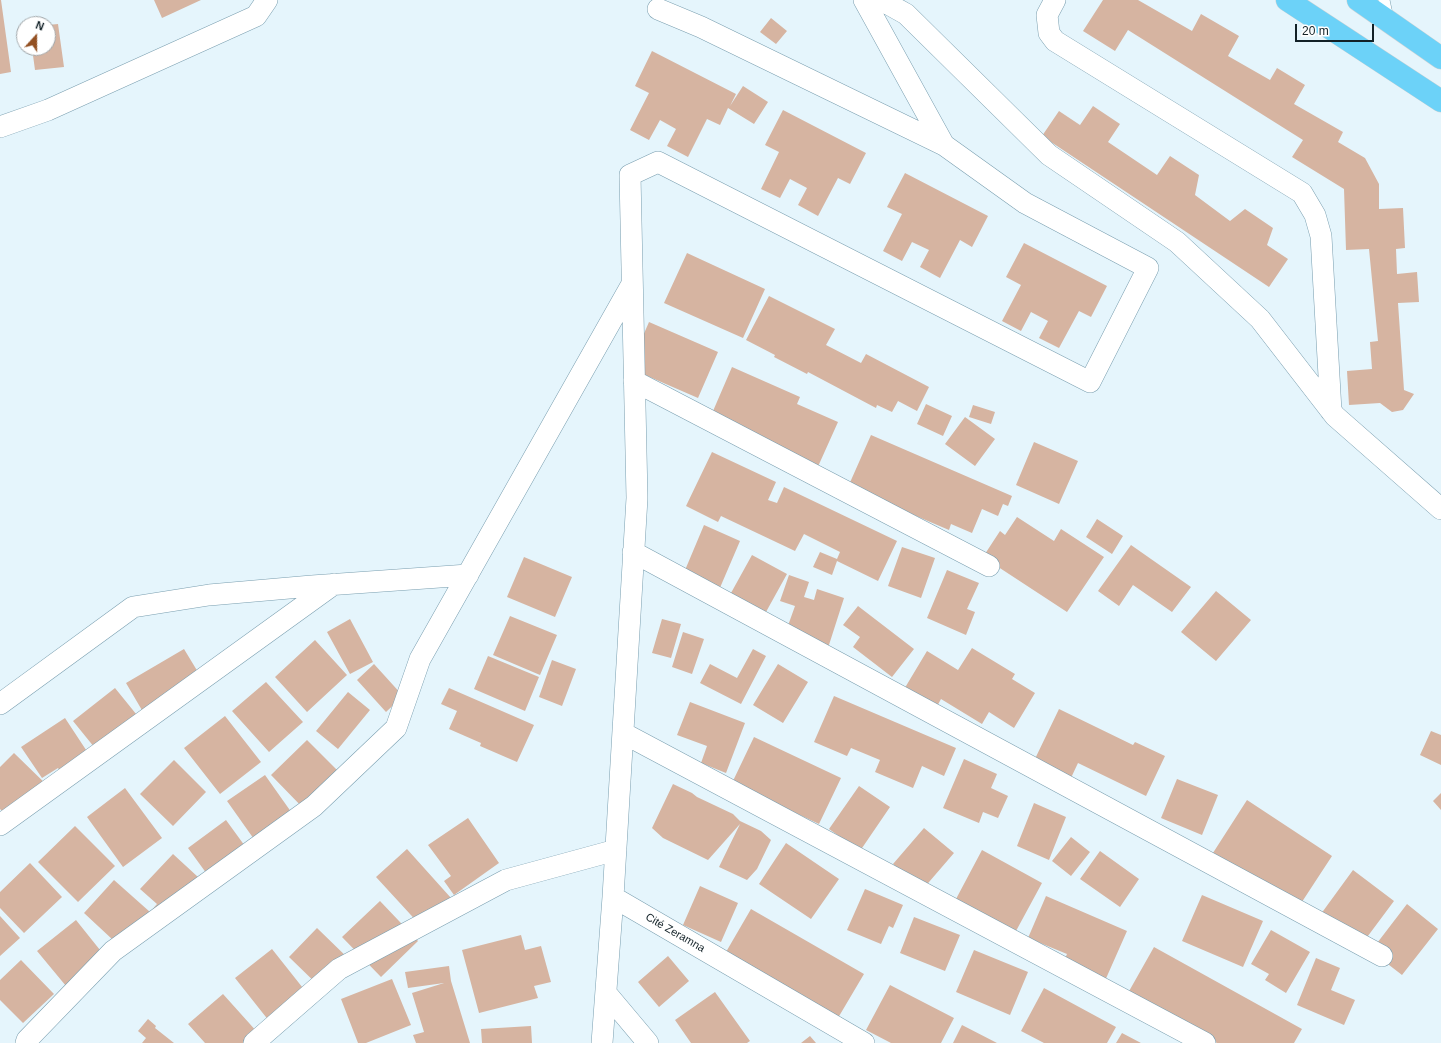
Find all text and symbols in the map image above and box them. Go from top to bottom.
north arrow [16,16,56,56]
scale bar [1297,16,1376,42]
text: N [34,19,46,33]
text: 20 m [1302,24,1329,38]
street label: Cité Zeramna [643,911,707,955]

